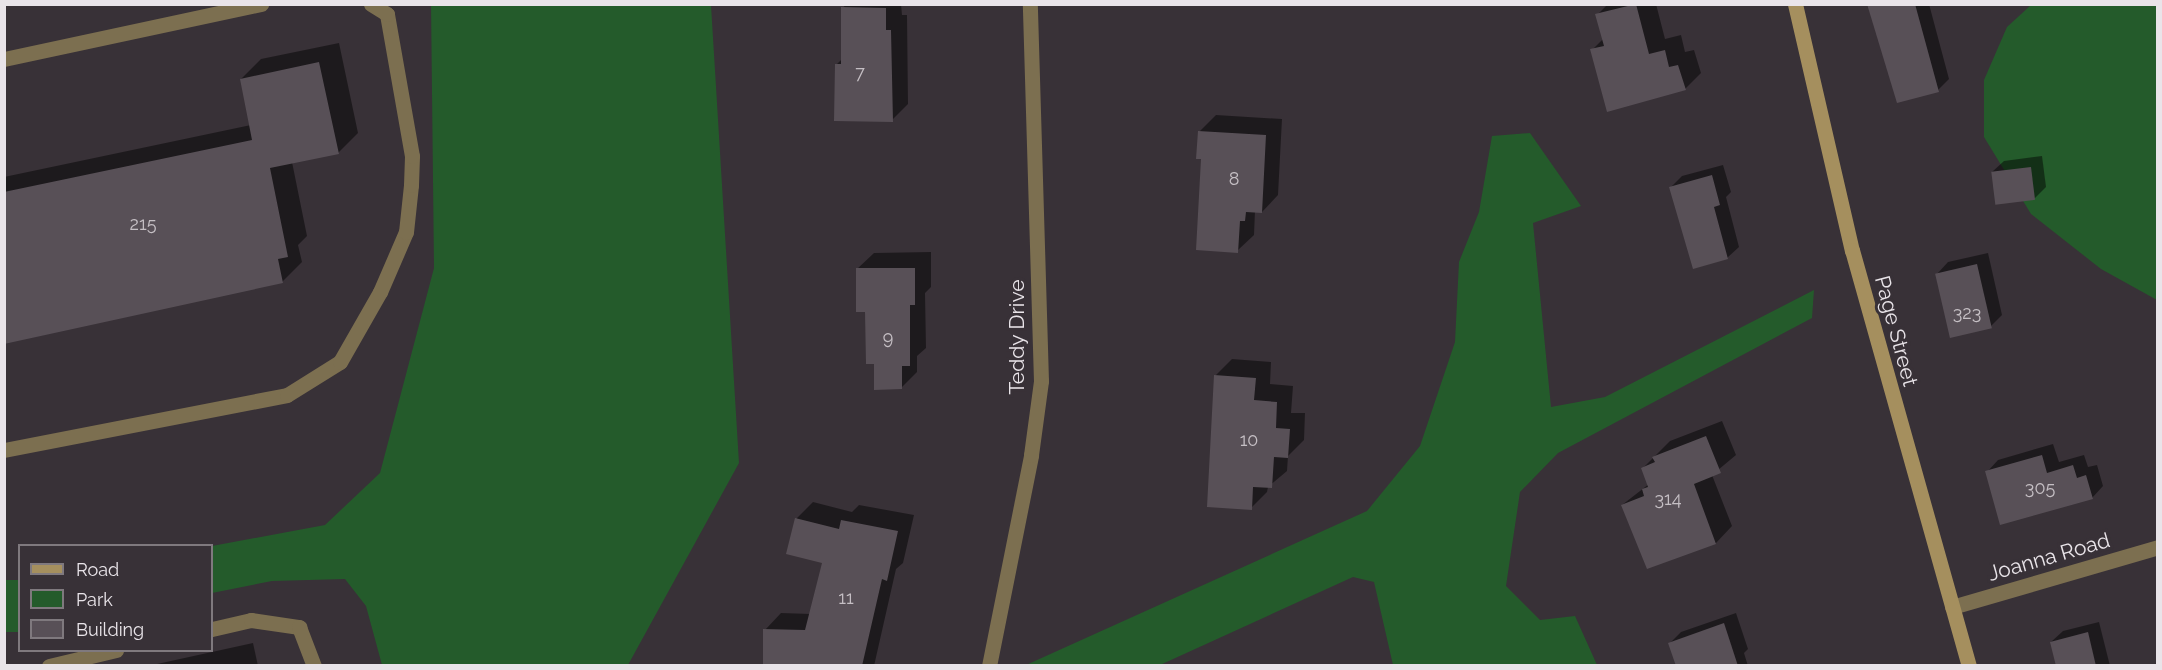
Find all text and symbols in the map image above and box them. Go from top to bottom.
house number: 7 [855,62,865,84]
house number: 8 [1229,168,1239,190]
house number: 215 [130,213,156,235]
street label: Page Street [1869,273,1923,389]
street label: Teddy Drive [1004,279,1030,395]
house number: 323 [1953,302,1981,324]
house number: 9 [883,327,893,349]
house number: 10 [1240,429,1258,451]
house number: 305 [2025,477,2055,499]
house number: 314 [1654,488,1682,510]
street label: Joanna Road [1985,528,2113,586]
legend [18,544,213,652]
text: Road [76,559,119,580]
house number: 11 [838,587,854,609]
text: Park [76,589,113,610]
text: Building [76,619,144,640]

